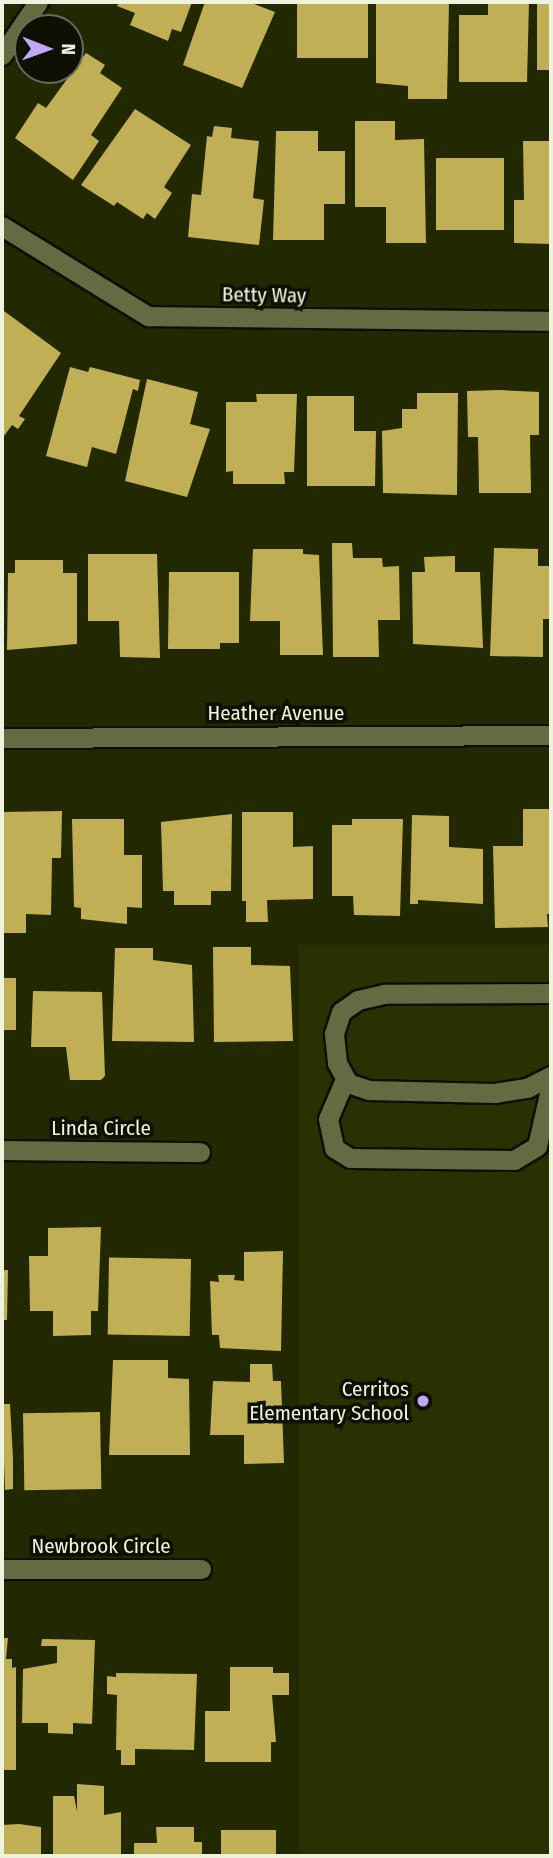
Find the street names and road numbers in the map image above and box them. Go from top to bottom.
street label: Betty Way [222,282,306,308]
street label: Heather Avenue [208,700,344,726]
street label: Linda Circle [51,1115,151,1141]
street label: Newbrook Circle [31,1533,171,1559]

